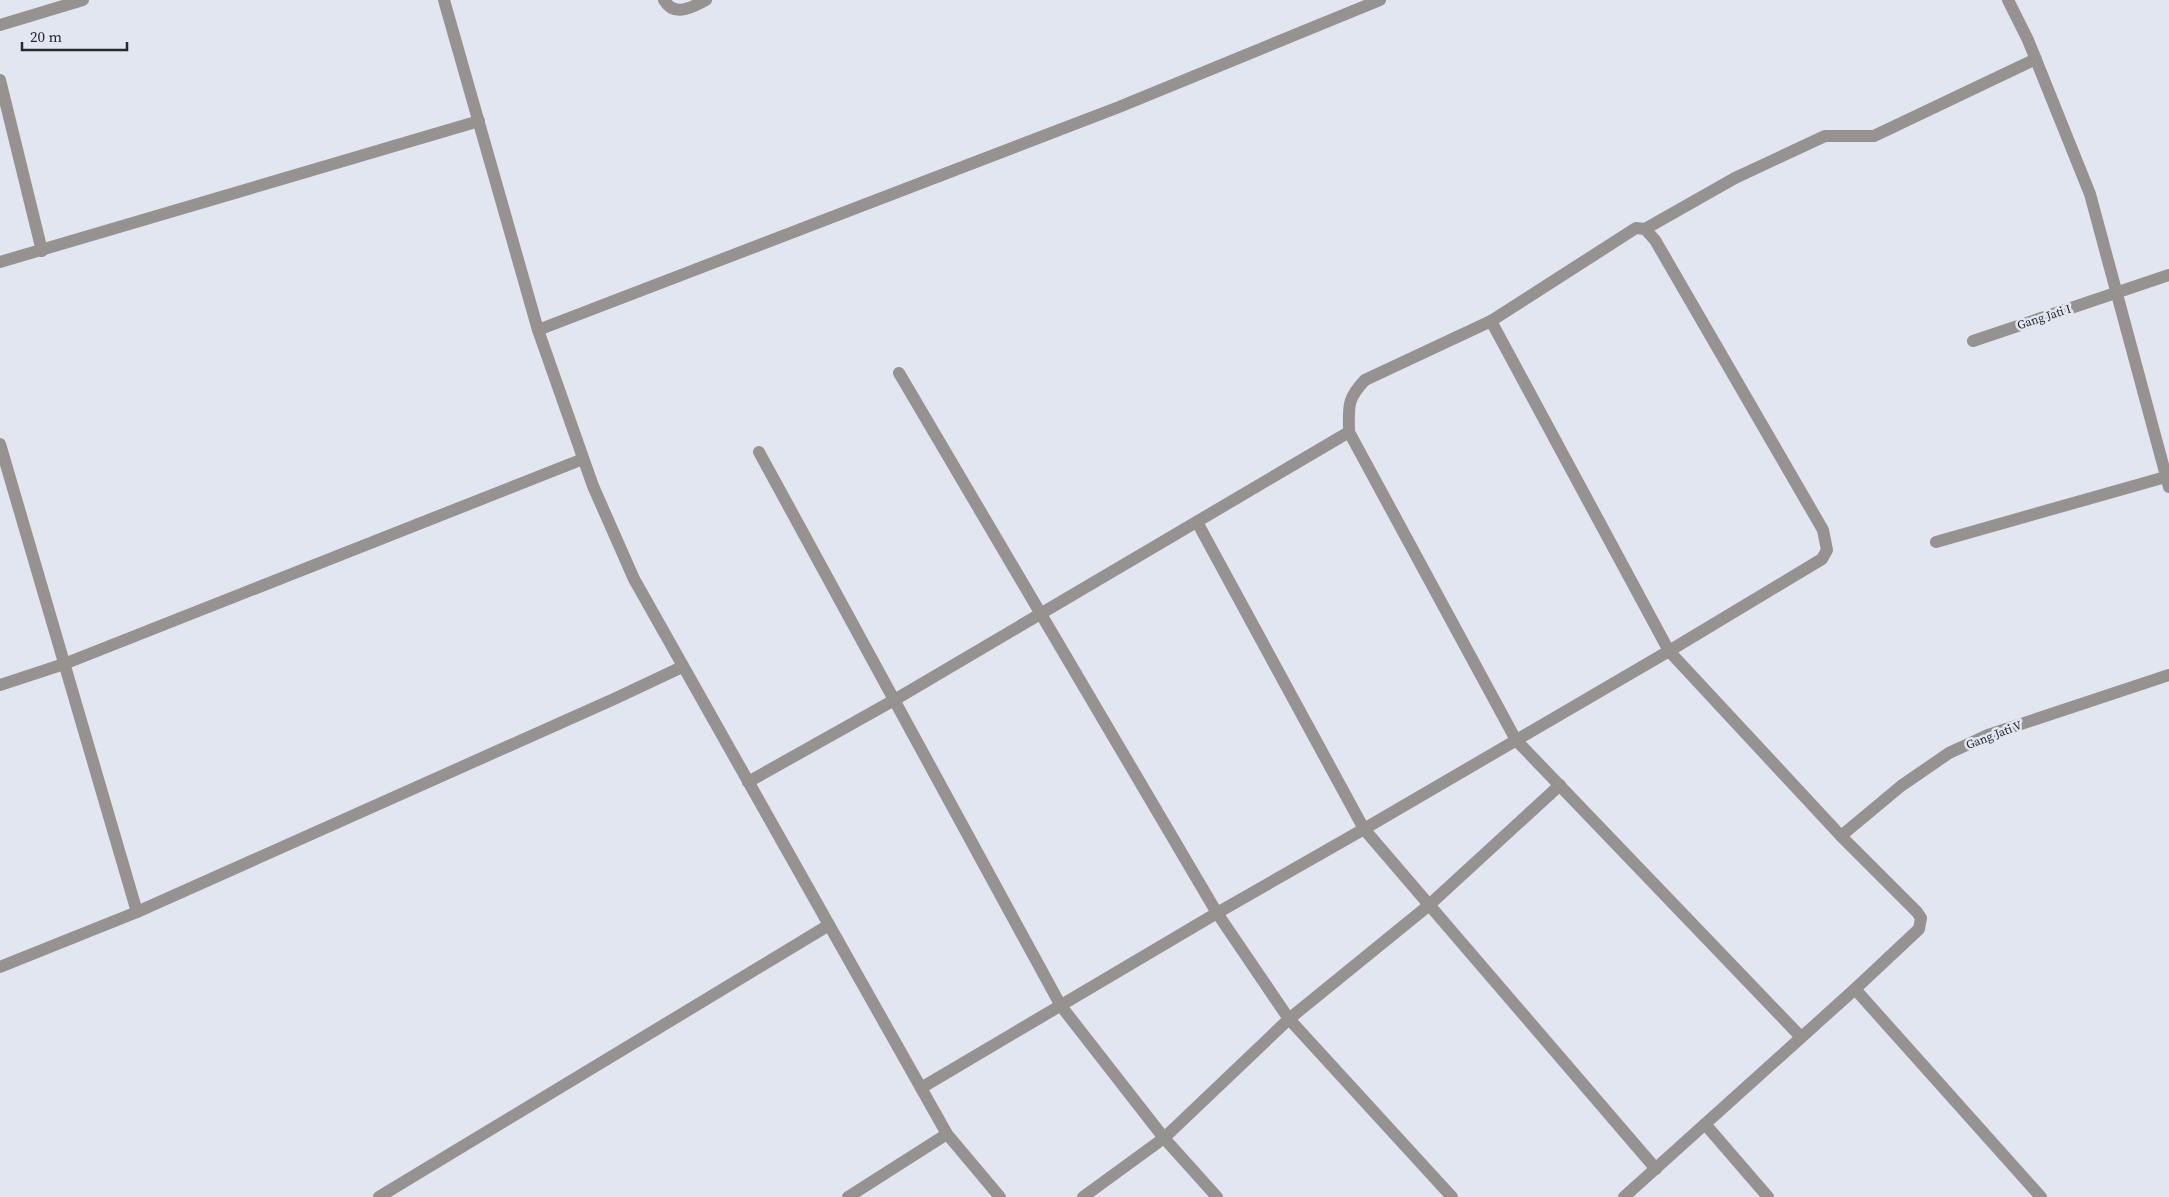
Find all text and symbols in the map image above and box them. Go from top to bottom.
scale bar [22,20,128,52]
text: 20 m [30,26,62,47]
street label: Gang Jati I [2015,301,2073,333]
street label: Gang Jati V [1964,717,2024,753]

